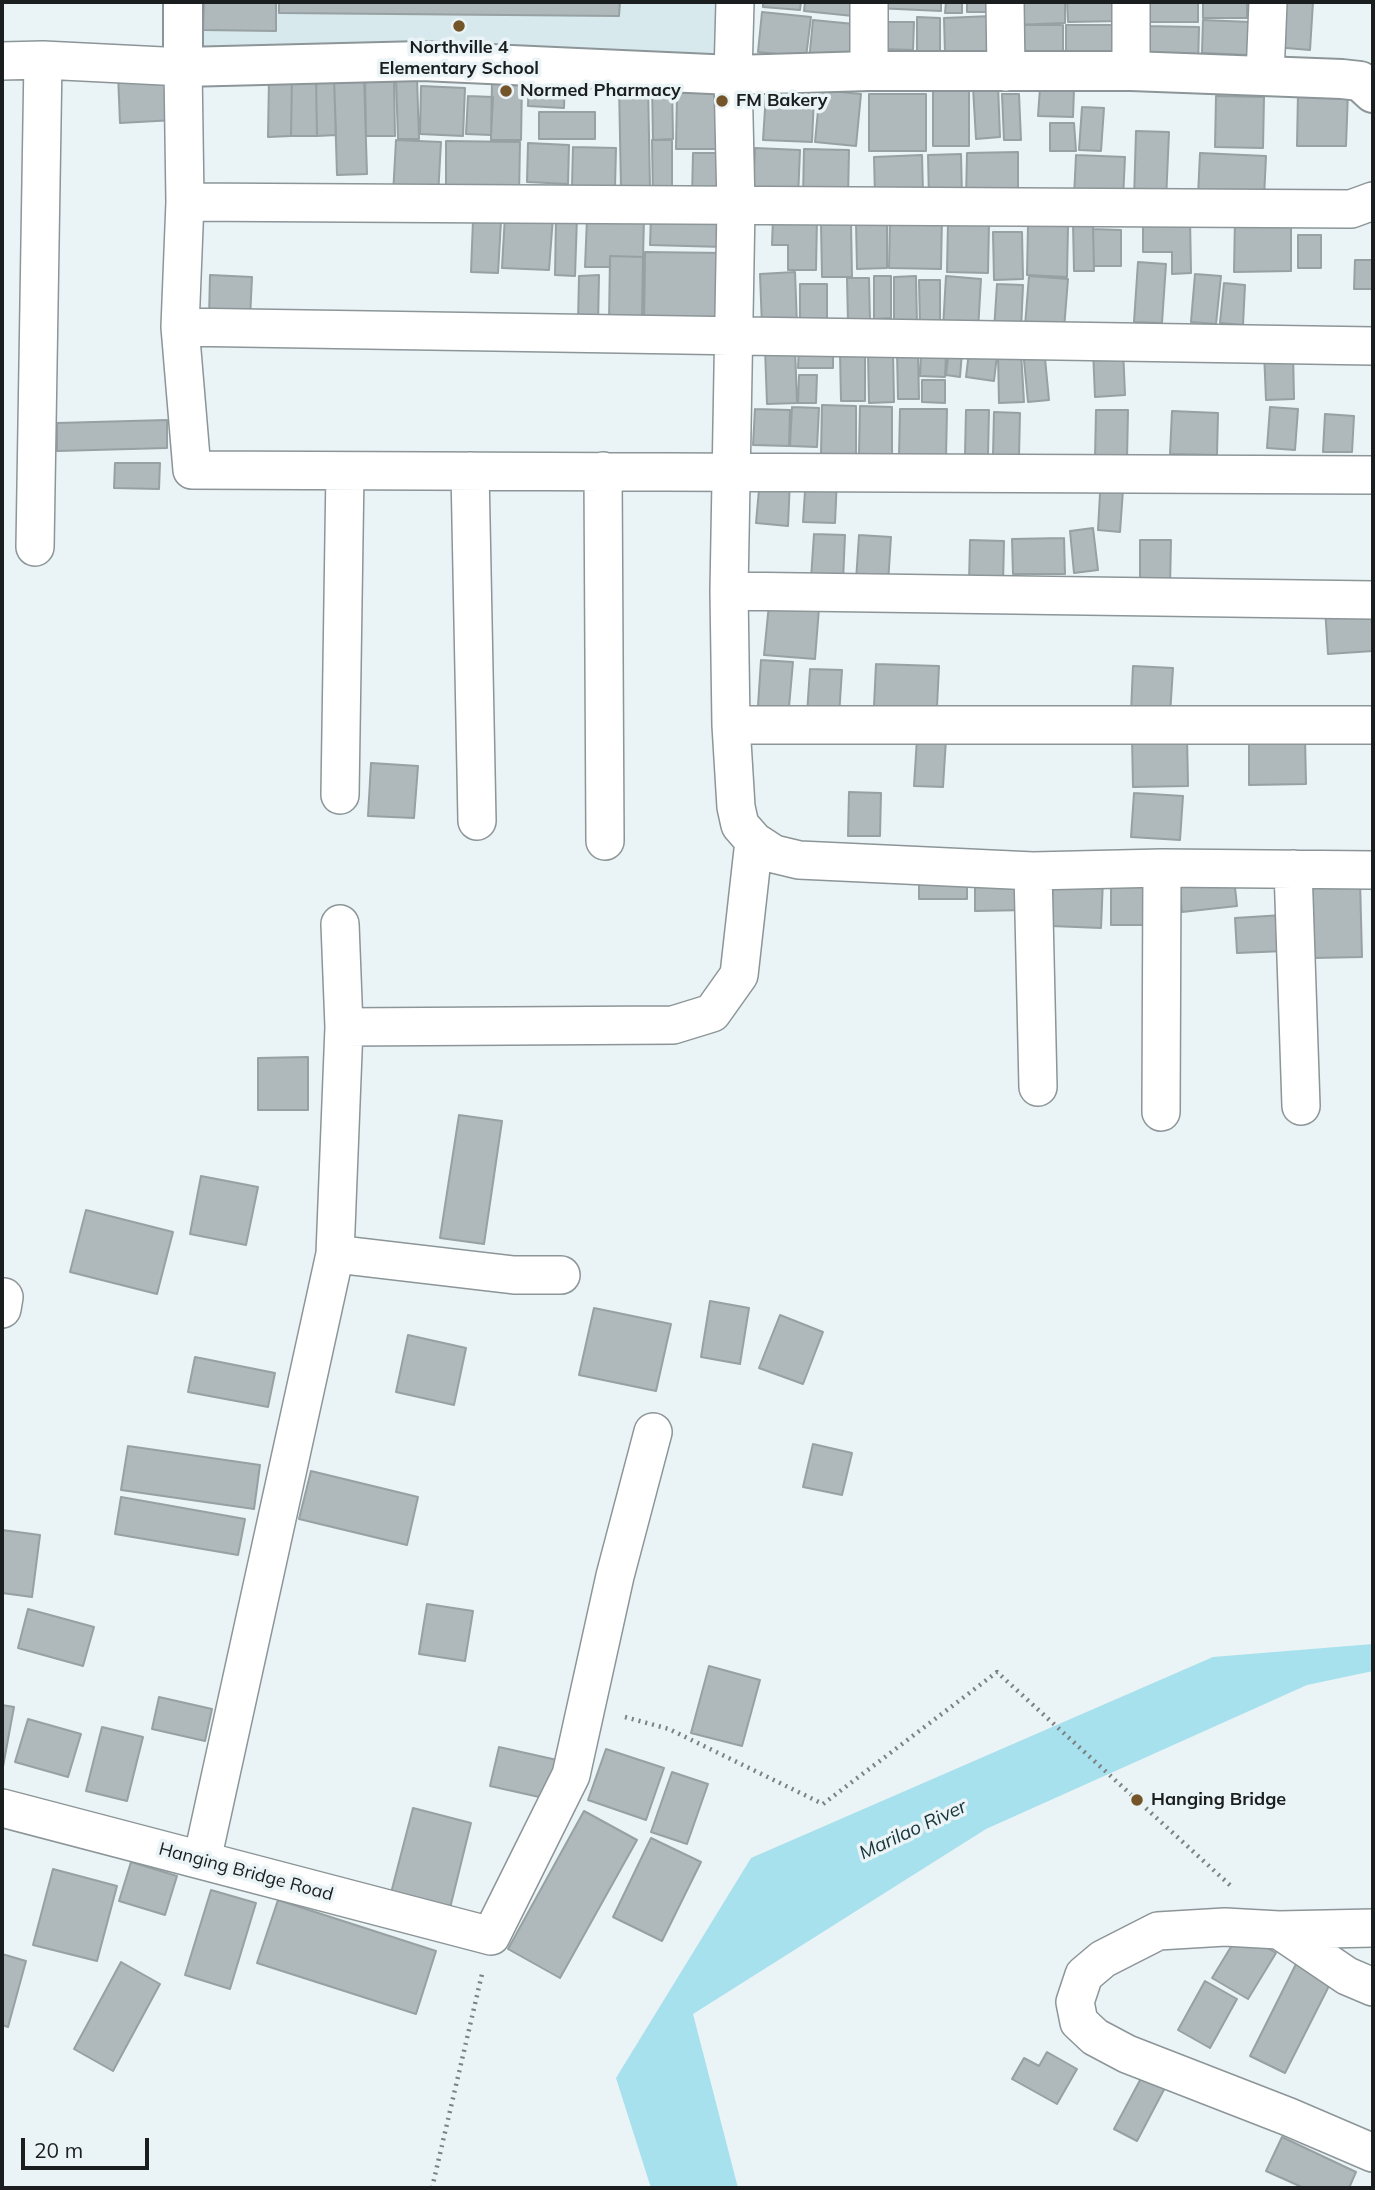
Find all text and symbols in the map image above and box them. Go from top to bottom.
marker: Northville 4 Elementary School [451,18,467,34]
place label: Northville 4 Elementary School [379,37,539,80]
place label: Normed Pharmacy [520,80,681,102]
marker: Normed Pharmacy [498,83,514,99]
place label: FM Bakery [736,90,827,112]
marker: FM Bakery [714,93,730,109]
place label: Hanging Bridge [1151,1789,1286,1811]
marker: Hanging Bridge [1129,1792,1145,1808]
water label: Marilao River [856,1795,970,1865]
street label: Hanging Bridge Road [156,1838,336,1906]
scale bar [24,2124,152,2168]
text: 20 m [34,2137,83,2163]

